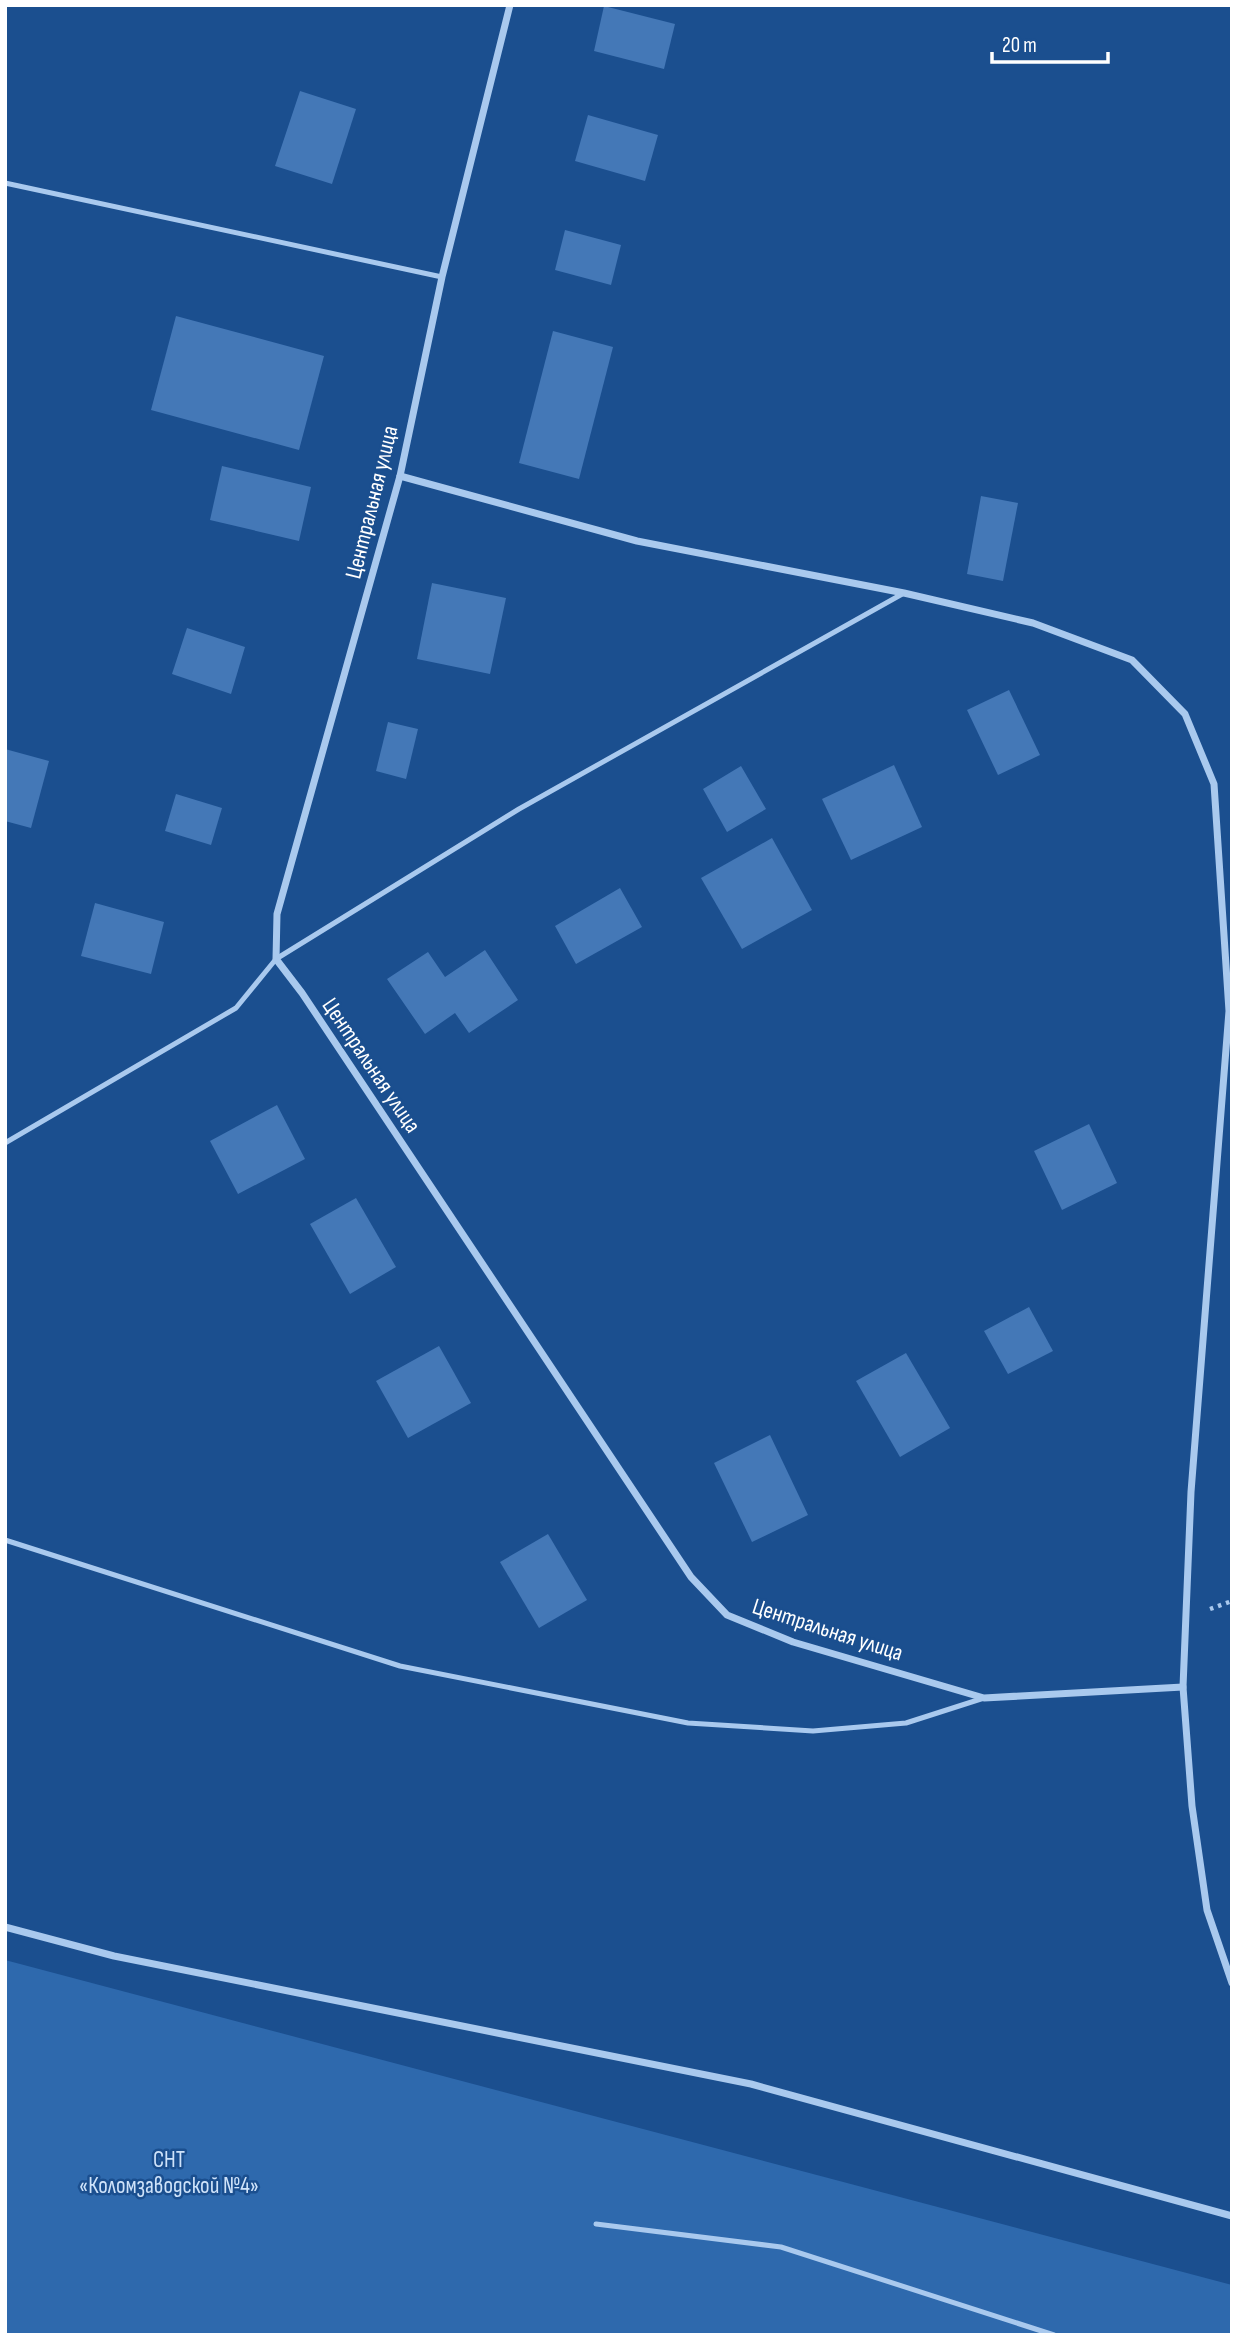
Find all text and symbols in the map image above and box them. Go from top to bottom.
scale bar [992,21,1108,65]
text: 20 m [1002,33,1037,58]
street label: Центральная улица [339,423,404,582]
street label: Центральная улица [316,993,427,1138]
street label: Центральная улица [749,1592,906,1667]
park label: СНТ «Коломзаводской №4» [79,2146,259,2200]

